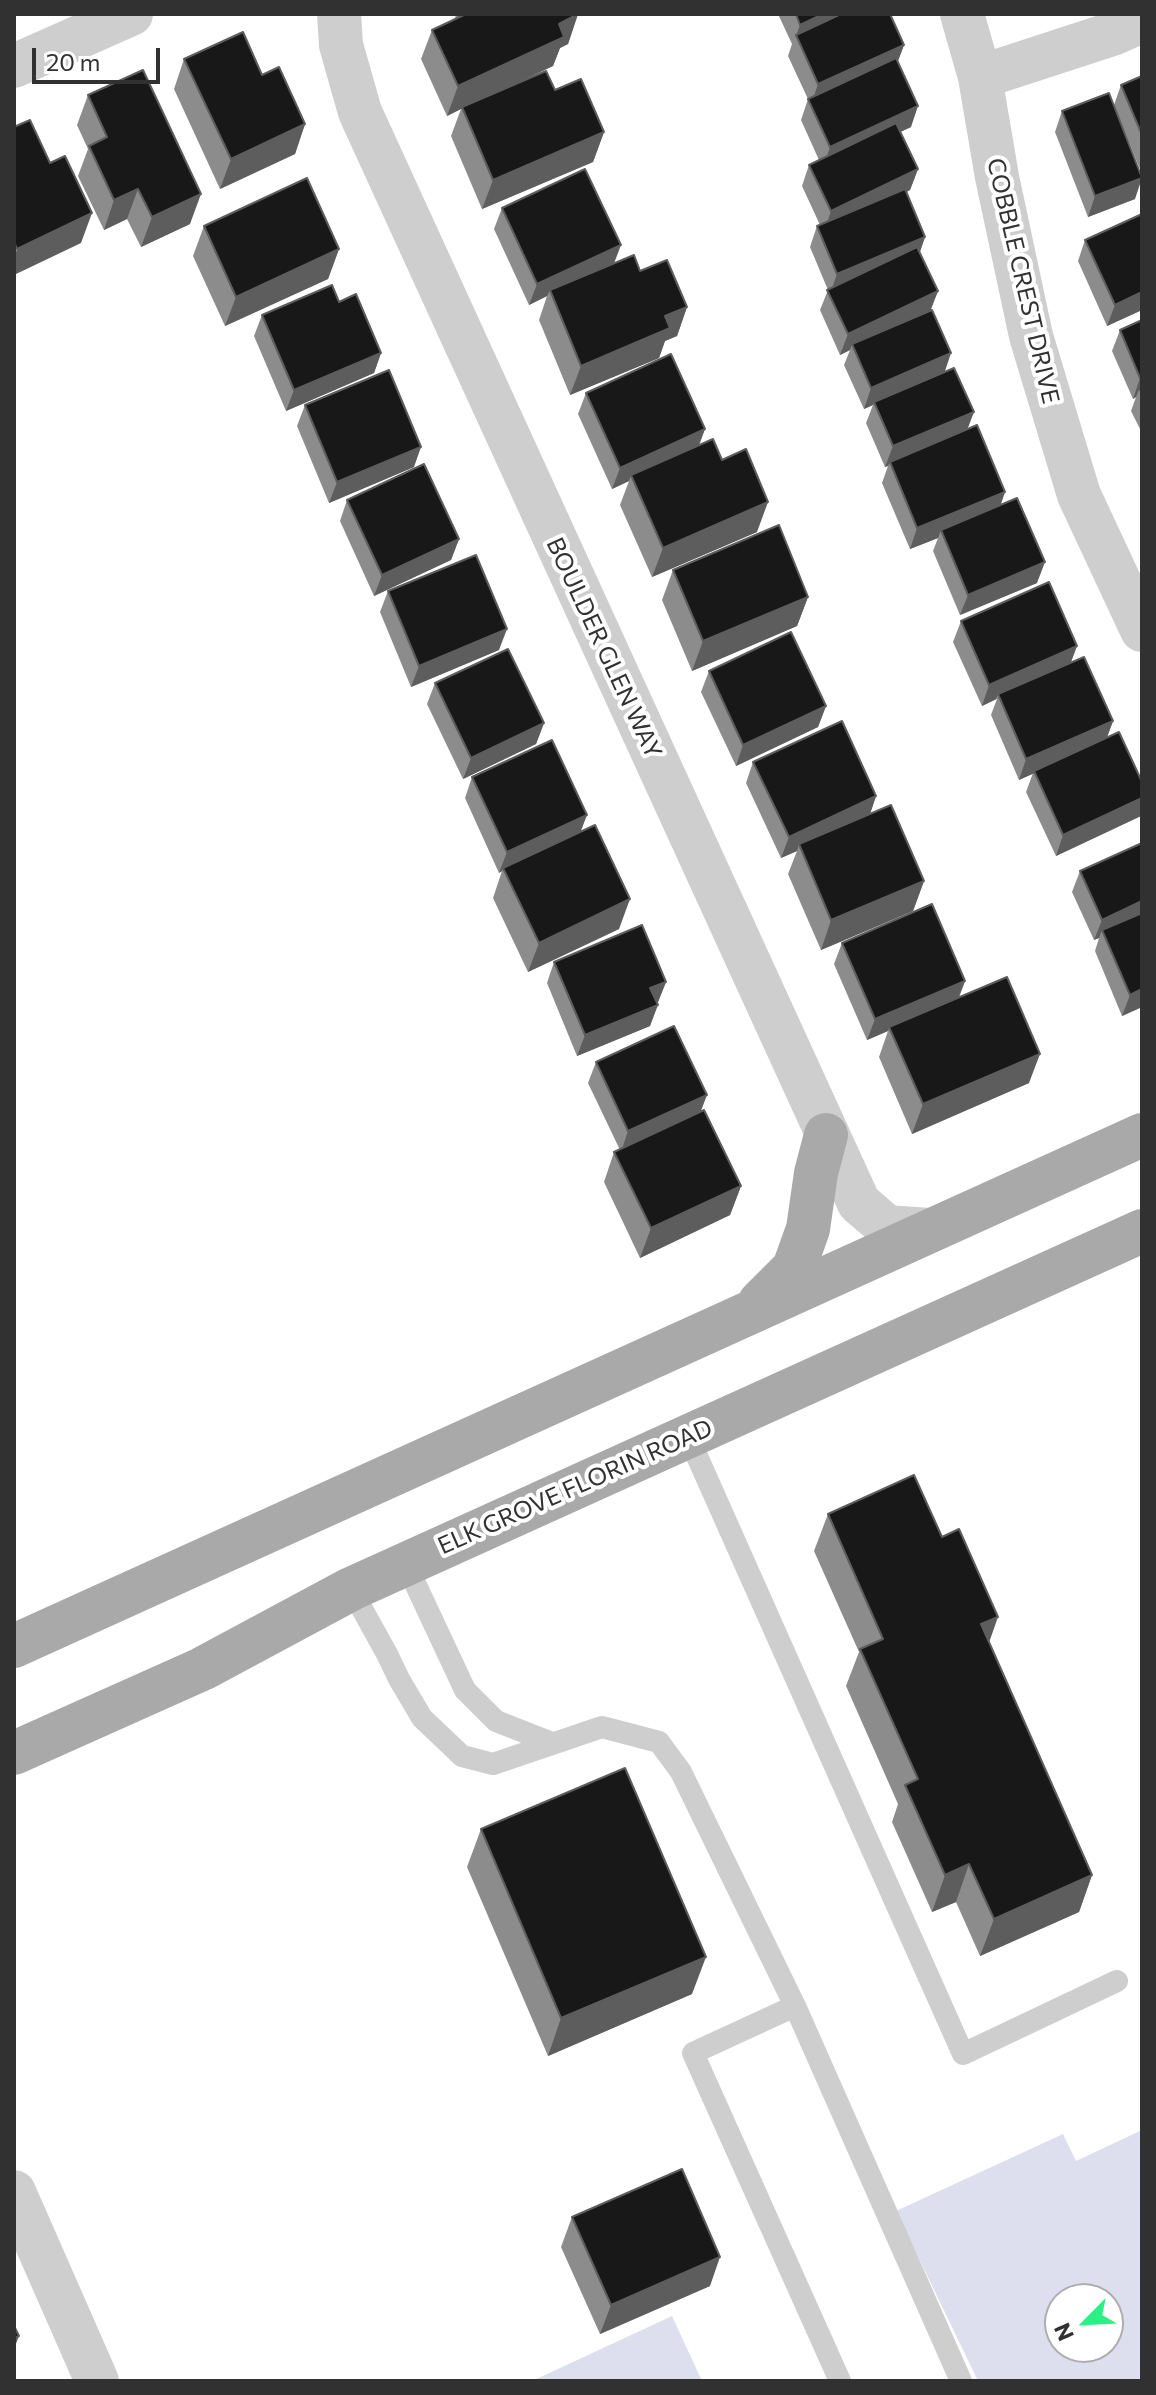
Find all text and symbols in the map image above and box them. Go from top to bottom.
scale bar [36,32,164,82]
text: 20 m [46,47,100,76]
street label: COBBLE CREST DRIVE [981,155,1065,407]
street label: BOULDER GLEN WAY [540,533,668,763]
street label: ELK GROVE FLORIN ROAD [433,1413,717,1561]
north arrow [1044,2283,1124,2363]
text: N [1048,2319,1079,2345]

